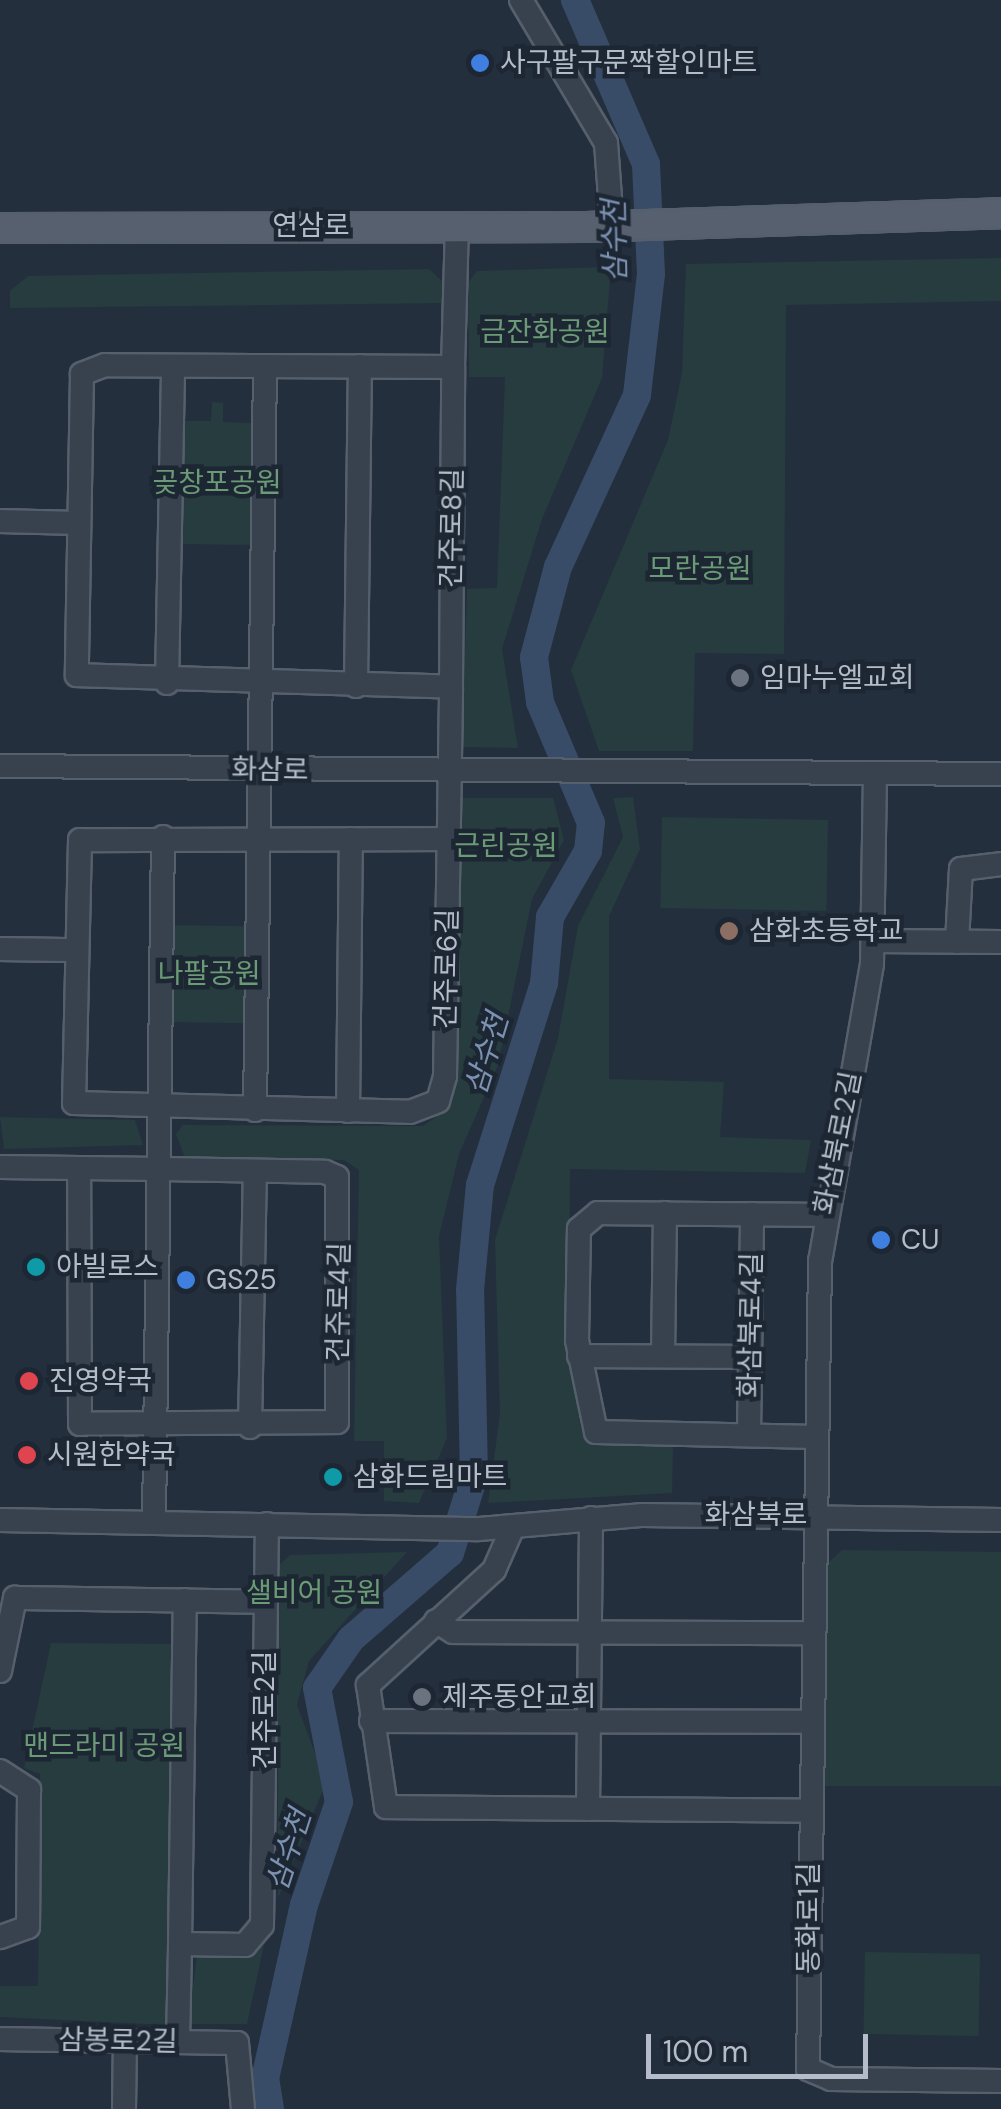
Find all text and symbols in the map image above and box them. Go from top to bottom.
place label: 사구팔구문짝할인마트 [500,46,758,80]
marker: 사구팔구문짝할인마트 [469,52,491,74]
water label: 삼수천 [596,199,634,283]
street label: 연삼로 [272,209,350,243]
park label: 금잔화공원 [481,315,609,349]
park label: 곶창포공원 [153,466,281,500]
street label: 건주로8길 [434,468,470,588]
park label: 모란공원 [648,552,752,586]
place label: 임마누엘교회 [760,661,915,695]
marker: 임마누엘교회 [729,667,751,689]
street label: 화삼로 [231,753,309,787]
park label: 근린공원 [454,829,558,863]
street label: 건주로6길 [429,908,465,1030]
place label: 삼화초등학교 [749,914,904,948]
marker: 삼화초등학교 [718,920,740,942]
park label: 나팔공원 [157,957,261,991]
water label: 삼수천 [458,1009,516,1099]
street label: 화삼북로2길 [808,1069,868,1217]
place label: CU [901,1223,939,1257]
marker: CU [870,1229,892,1251]
street label: 건주로4길 [321,1242,357,1362]
place label: 아빌로스 [56,1250,159,1284]
street label: 화삼북로4길 [733,1252,769,1398]
marker: 아빌로스 [25,1256,47,1278]
place label: GS25 [206,1263,277,1297]
marker: GS25 [175,1269,197,1291]
place label: 진영약국 [49,1364,152,1398]
marker: 진영약국 [18,1370,40,1392]
place label: 시원한약국 [47,1438,176,1472]
marker: 시원한약국 [16,1444,38,1466]
place label: 삼화드림마트 [353,1460,508,1494]
marker: 삼화드림마트 [322,1466,344,1488]
street label: 화삼북로 [704,1498,808,1532]
park label: 샐비어 공원 [246,1576,382,1610]
street label: 건주로2길 [248,1650,282,1770]
place label: 제주동안교회 [442,1680,597,1714]
marker: 제주동안교회 [411,1686,433,1708]
park label: 맨드라미 공원 [23,1729,185,1763]
water label: 삼수천 [259,1805,319,1895]
street label: 동화로1길 [792,1862,826,1974]
scale bar [651,2014,874,2076]
street label: 삼봉로2길 [58,2023,178,2059]
text: 100 m [663,2032,748,2071]

